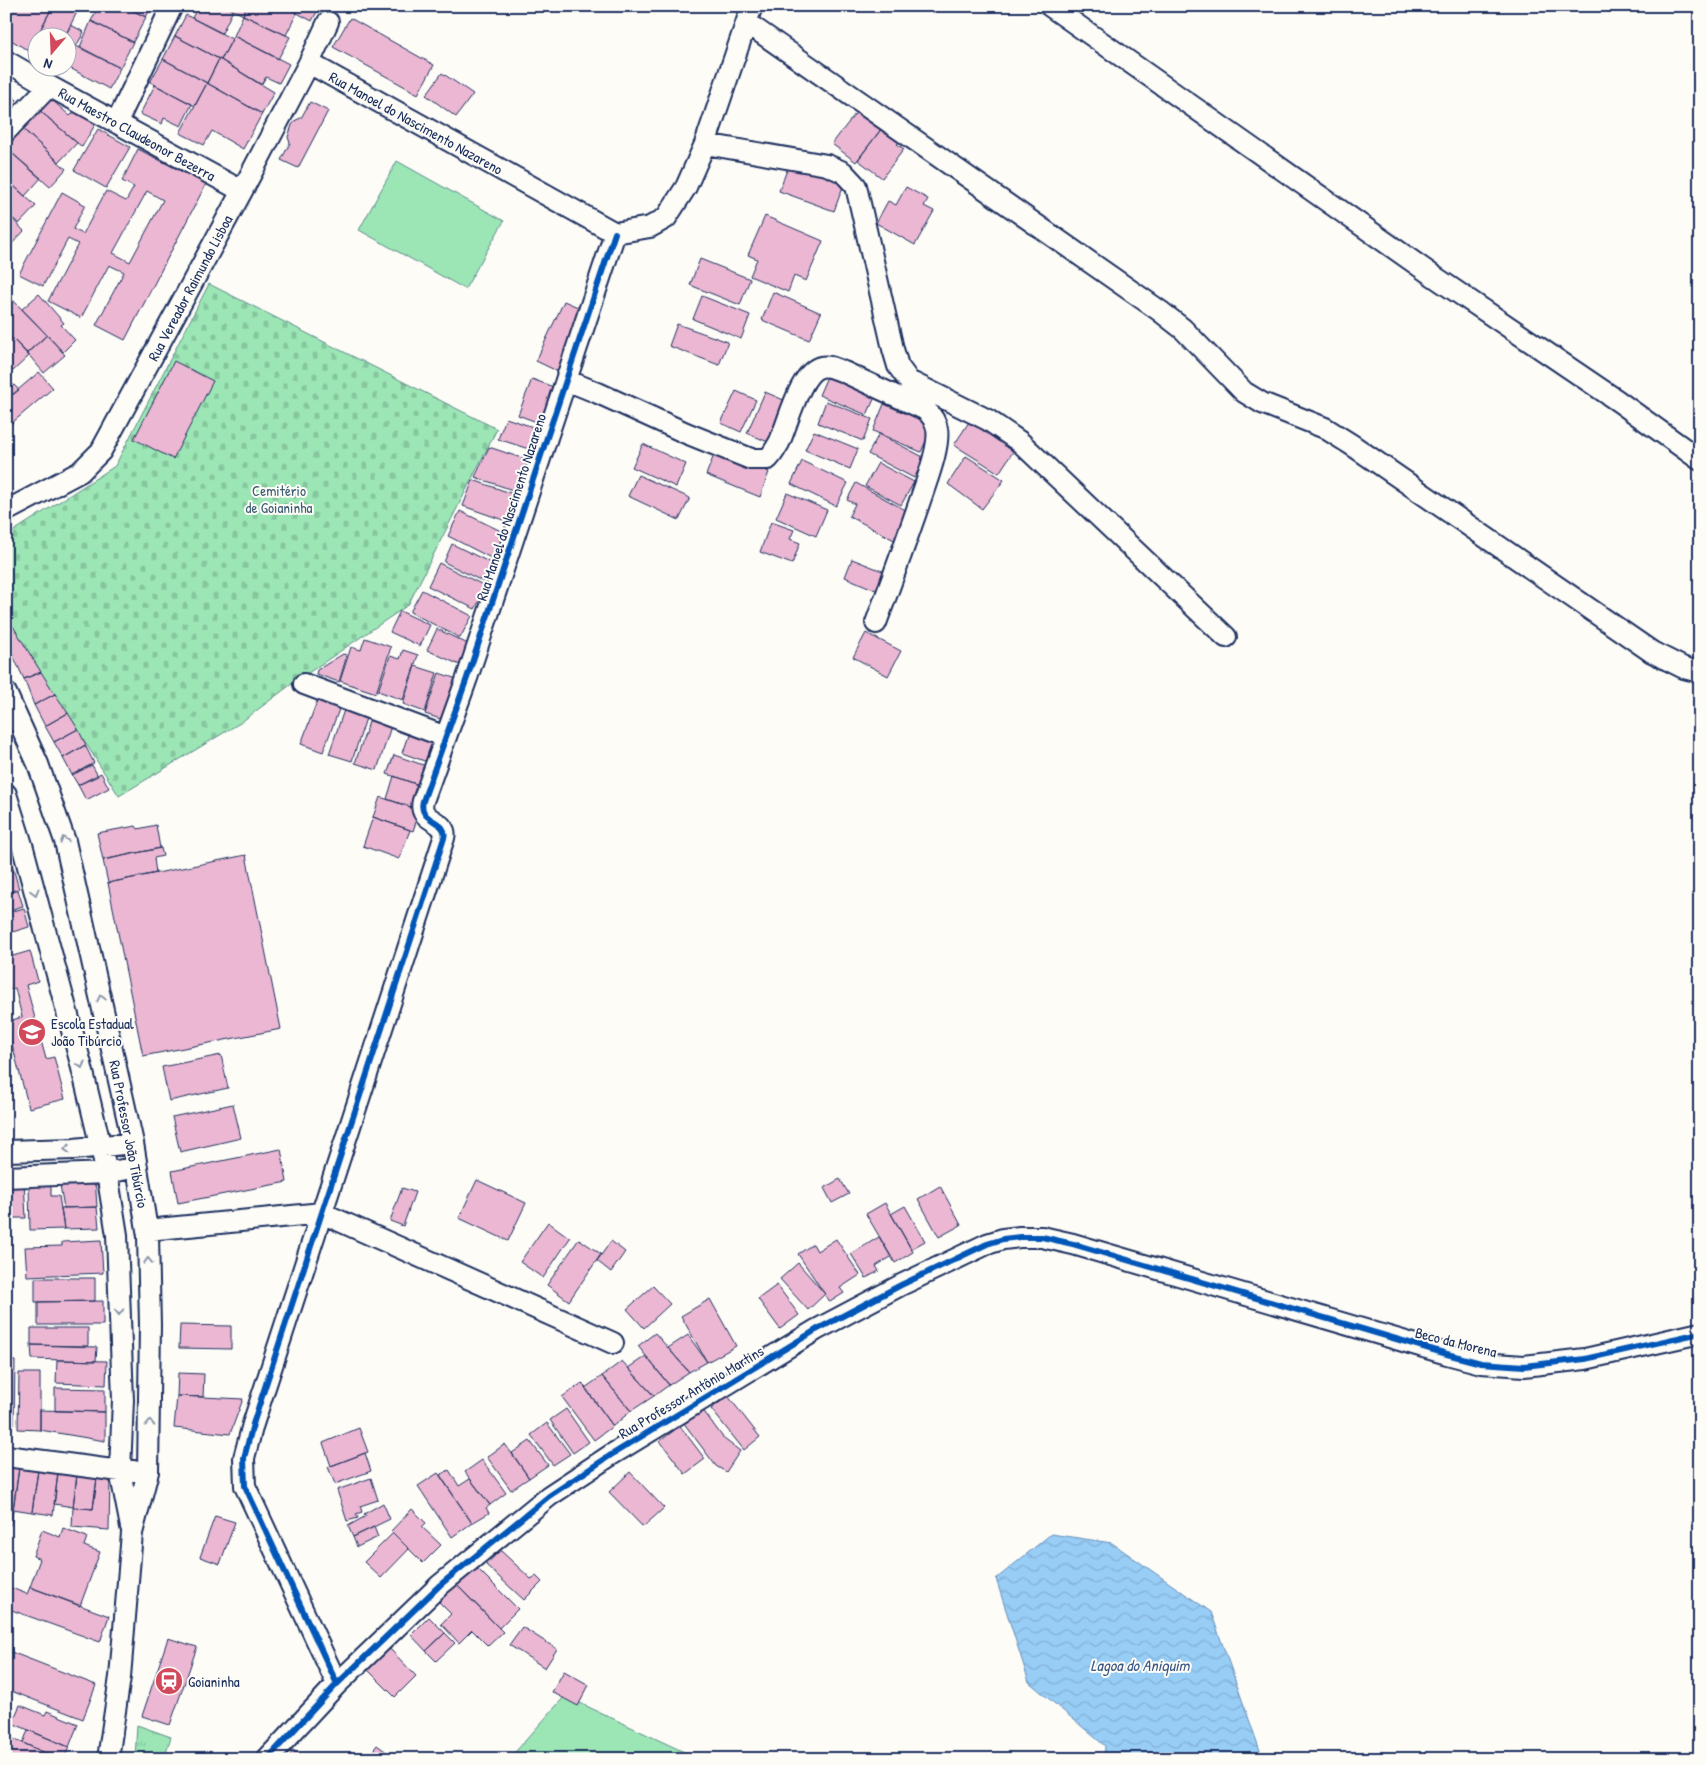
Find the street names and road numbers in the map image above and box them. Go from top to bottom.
street label: Rua Manoel do Nascimento Nazareno [325,66,507,180]
street label: Rua Maestro Claudeonor Bezerra [55,82,219,186]
street label: Rua Vereador Raimundo Lisboa [143,211,237,365]
street label: Rua Manoel do Nascimento Nazareno [471,411,551,603]
street label: Rua Professor João Tibúrcio [104,1058,154,1210]
street label: Beco da Morena [1413,1322,1499,1362]
street label: Rua Professor Antônio Martins [614,1340,768,1444]

